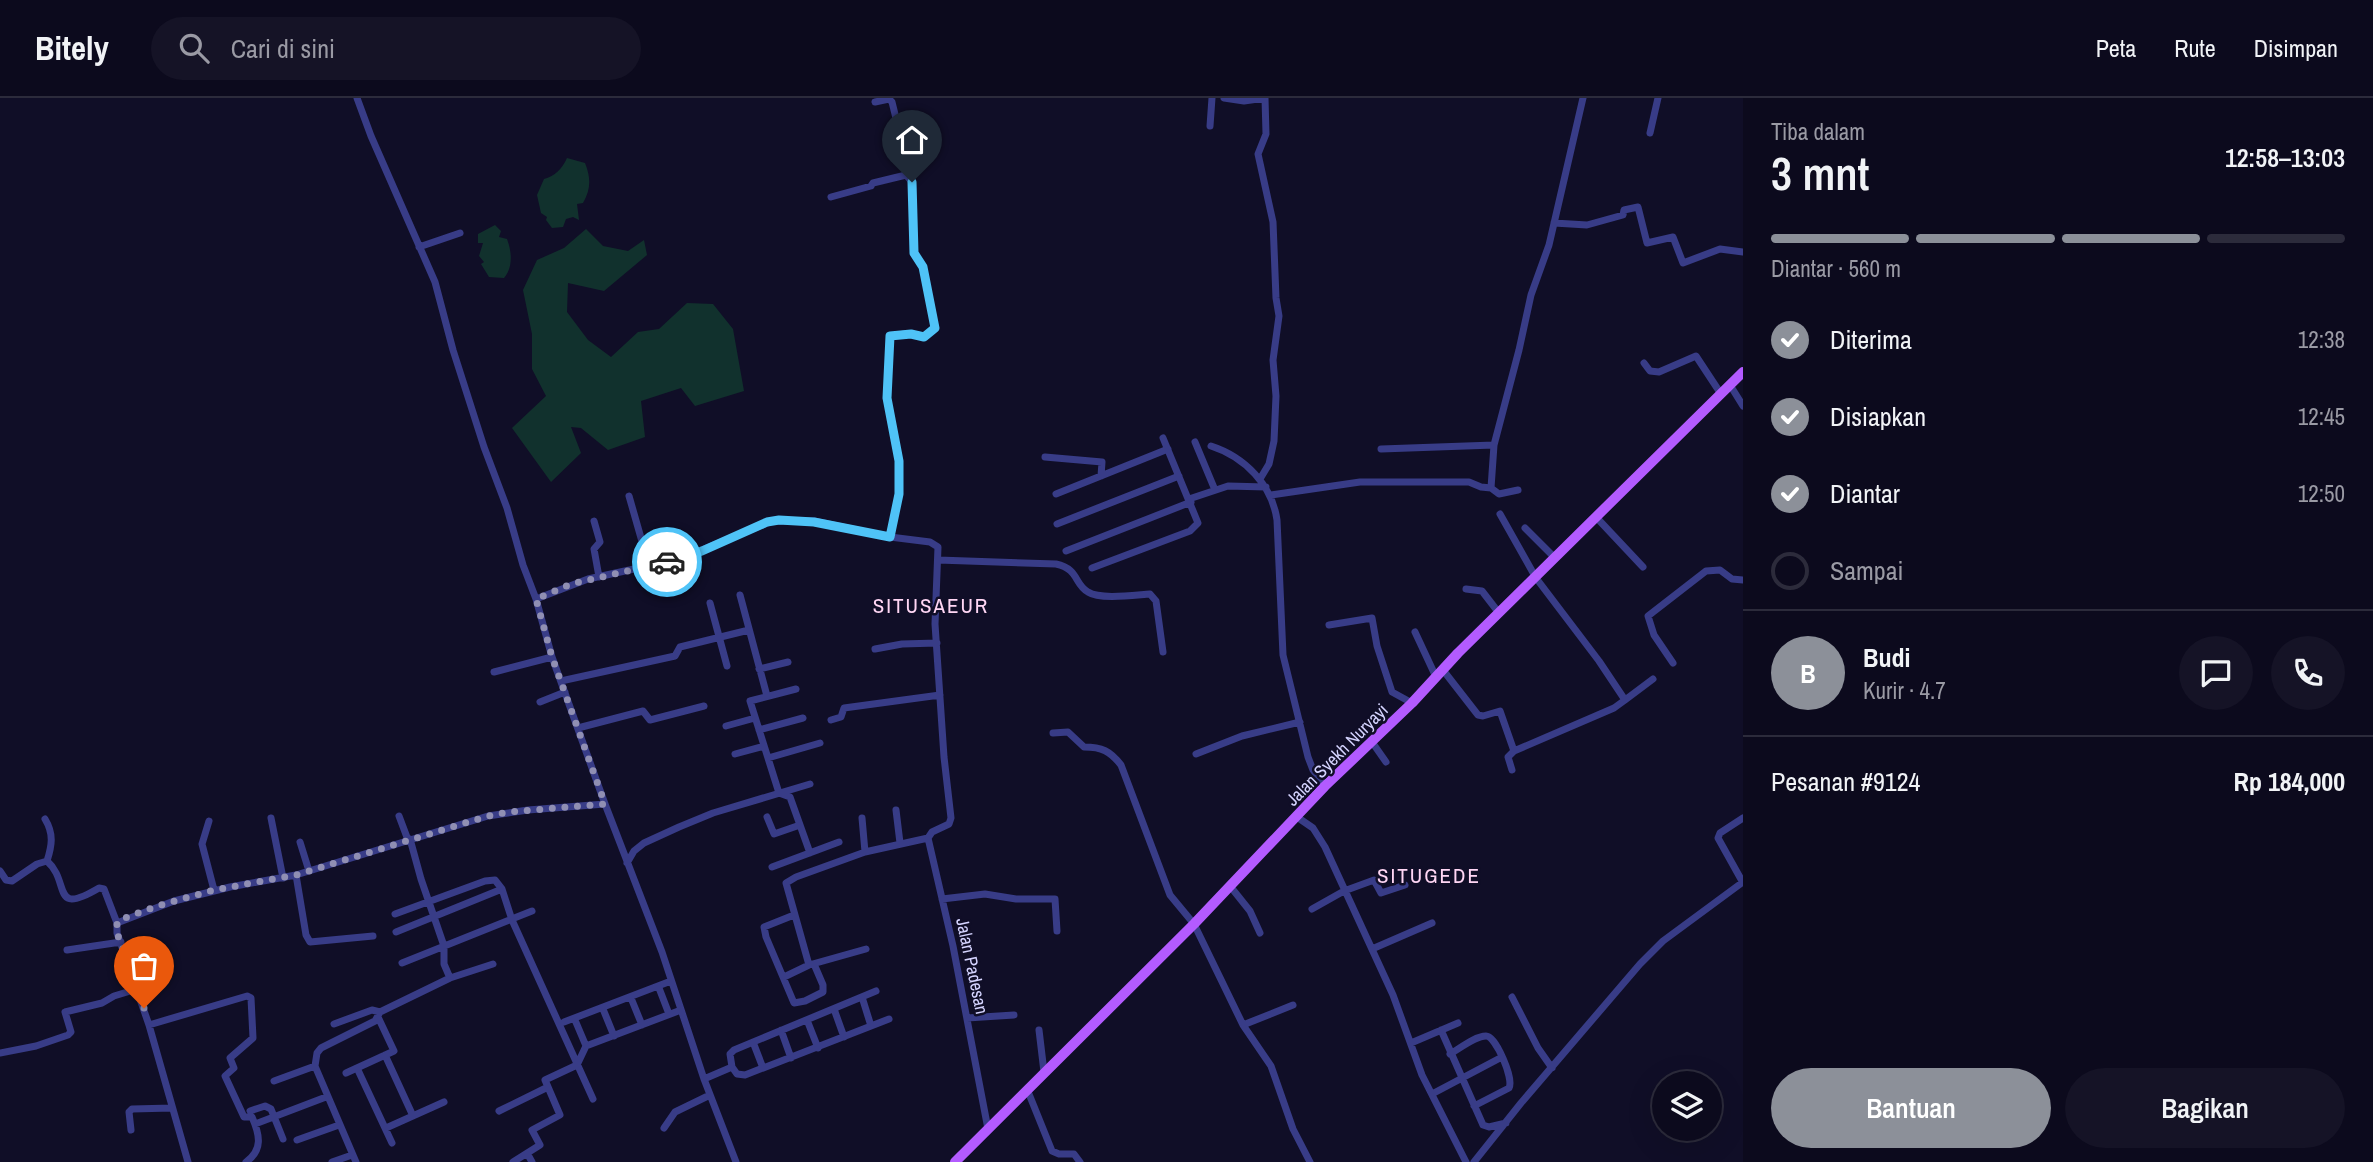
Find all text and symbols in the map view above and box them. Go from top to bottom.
search box [151,17,641,80]
text: Bitely [35,26,109,70]
icon: search [175,29,213,67]
text: Cari di sini [231,31,335,66]
text: Peta [2096,32,2136,64]
text: Rute [2174,32,2216,64]
text: Disimpan [2254,32,2338,64]
pin [882,110,942,182]
text: Tiba dalam [1771,116,1865,147]
icon: home [893,121,931,159]
text: 12:58–13:03 [2225,140,2345,175]
text: 3 mnt [1771,142,1870,204]
text: Diantar · 560 m [1771,253,1901,284]
icon: check [1771,321,1809,359]
text: Diterima [1830,322,1912,357]
text: 12:38 [2298,324,2345,355]
icon: check [1771,398,1809,436]
text: Disiapkan [1830,399,1926,434]
text: 12:45 [2298,401,2345,432]
icon: check [1771,475,1809,513]
text: Diantar [1830,476,1900,511]
text: 12:50 [2298,478,2345,509]
courier [632,527,702,597]
icon: car [648,543,686,581]
text: Sampai [1830,553,1903,588]
district label: SITUSAEUR [873,591,989,620]
button: chat [2179,636,2253,710]
button: phone [2271,636,2345,710]
text: Budi [1863,640,1910,675]
text: B [1800,656,1816,691]
text: Kurir · 4.7 [1863,675,1946,706]
street label: Jalan Syekh Nuryayi [1280,698,1393,811]
text: Pesanan #9124 [1771,764,1920,799]
text: Rp 184,000 [2234,764,2345,799]
district label: SITUGEDE [1377,861,1481,890]
street label: Jalan Padesan [950,916,995,1016]
pin [114,936,174,1008]
icon: bag [125,947,163,985]
button: Bantuan [1771,1068,2051,1148]
button: Bagikan [2065,1068,2345,1148]
map controls [1652,1071,1722,1141]
button: layers [1652,1071,1722,1141]

